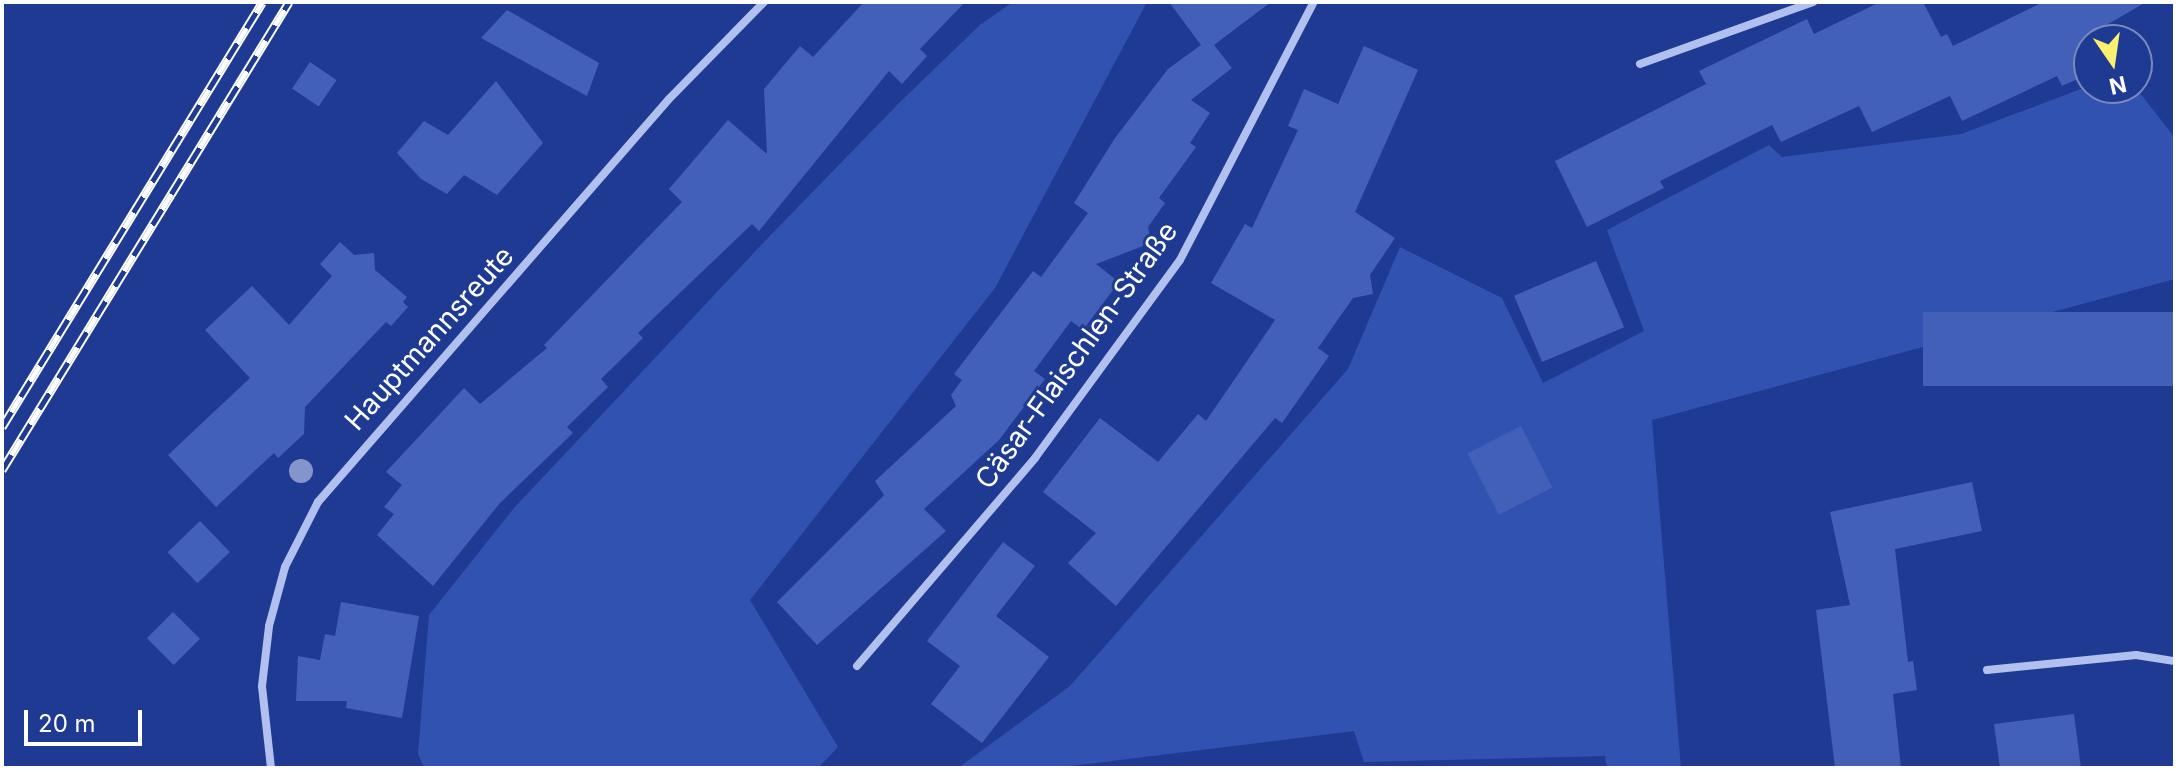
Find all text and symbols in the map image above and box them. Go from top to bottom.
north arrow [2073,24,2153,104]
text: N [2107,71,2129,100]
street label: Cäsar-Flaischlen-Straße [968,215,1184,495]
street label: Hauptmannsreute [338,239,520,437]
scale bar [28,694,146,744]
text: 20 m [38,709,96,738]

